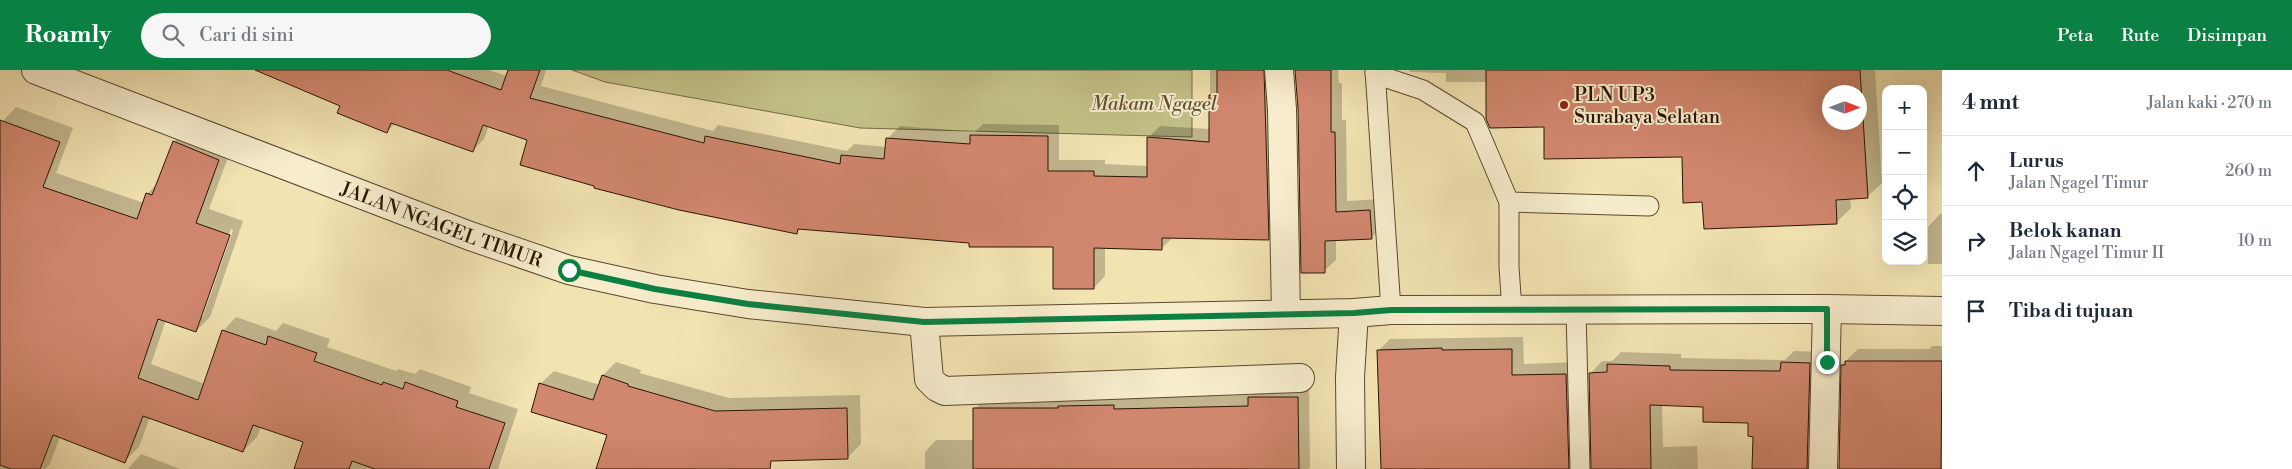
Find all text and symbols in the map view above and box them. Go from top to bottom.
search box [141,13,491,58]
text: Roamly [25,20,111,50]
icon: search [159,21,187,49]
text: Cari di sini [199,23,294,47]
text: Peta [2057,24,2093,47]
text: Rute [2121,24,2159,47]
text: Disimpan [2187,24,2267,47]
place label: PLN UP3 Surabaya Selatan [1574,83,1720,129]
north arrow [1822,85,1867,130]
map controls [1882,85,1927,265]
button: + [1882,85,1927,130]
text: 4 mnt [1962,90,2019,116]
park label: Makam Ngagel [1091,92,1217,116]
text: Jalan kaki · 270 m [2147,93,2272,113]
marker: PLN UP3 Surabaya Selatan [1558,99,1570,111]
button: − [1882,130,1927,175]
text: Lurus [2009,149,2064,173]
icon: ahead [1962,157,1990,185]
text: 260 m [2225,161,2272,181]
text: Jalan Ngagel Timur [2009,173,2149,193]
button: locate [1882,175,1927,220]
street label: JALAN NGAGEL TIMUR [336,176,546,273]
text: Belok kanan [2009,219,2122,243]
button: layers [1882,220,1927,265]
icon: right [1962,227,1990,255]
text: 10 m [2238,231,2272,251]
text: Jalan Ngagel Timur II [2009,243,2164,263]
route start [558,259,581,282]
icon: arrive [1962,297,1990,325]
text: Tiba di tujuan [2009,299,2133,323]
route end [1816,351,1839,374]

